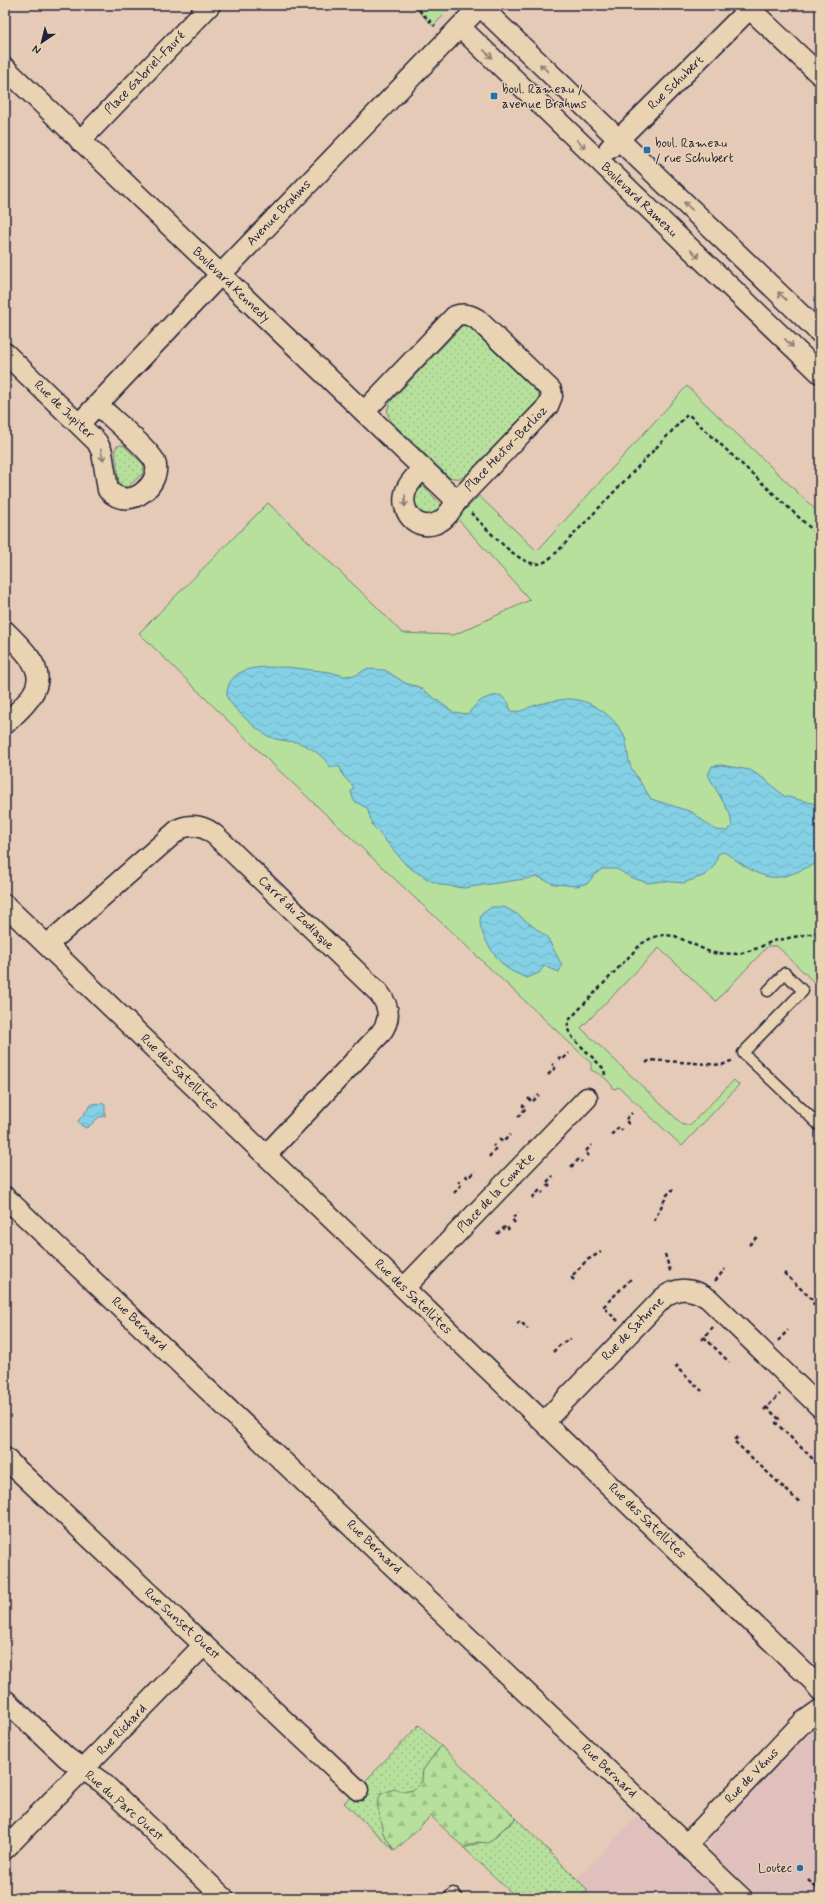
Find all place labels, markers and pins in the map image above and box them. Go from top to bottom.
place label: boul. Rameau / avenue Brahms [502,81,587,113]
marker: boul. Rameau / avenue Brahms [489,91,499,101]
place label: boul. Rameau / rue Schubert [655,135,734,167]
marker: boul. Rameau / rue Schubert [642,145,652,155]
place label: Loutec [758,1860,792,1877]
marker: Loutec [795,1863,805,1873]

